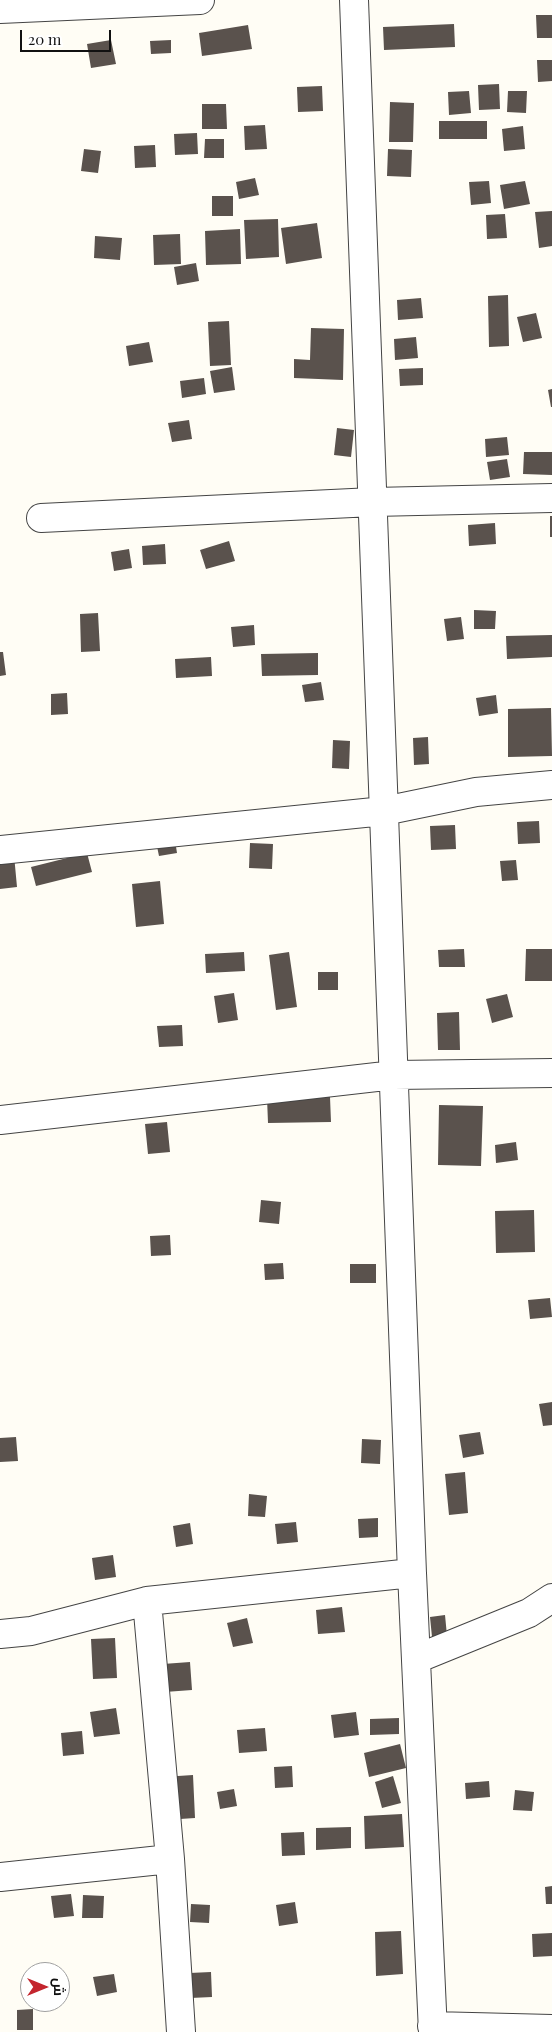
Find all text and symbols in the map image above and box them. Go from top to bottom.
scale bar [22,20,114,52]
text: 20 m [28,29,61,49]
north arrow [20,1962,70,2012]
text: ش [50,1978,69,1996]

